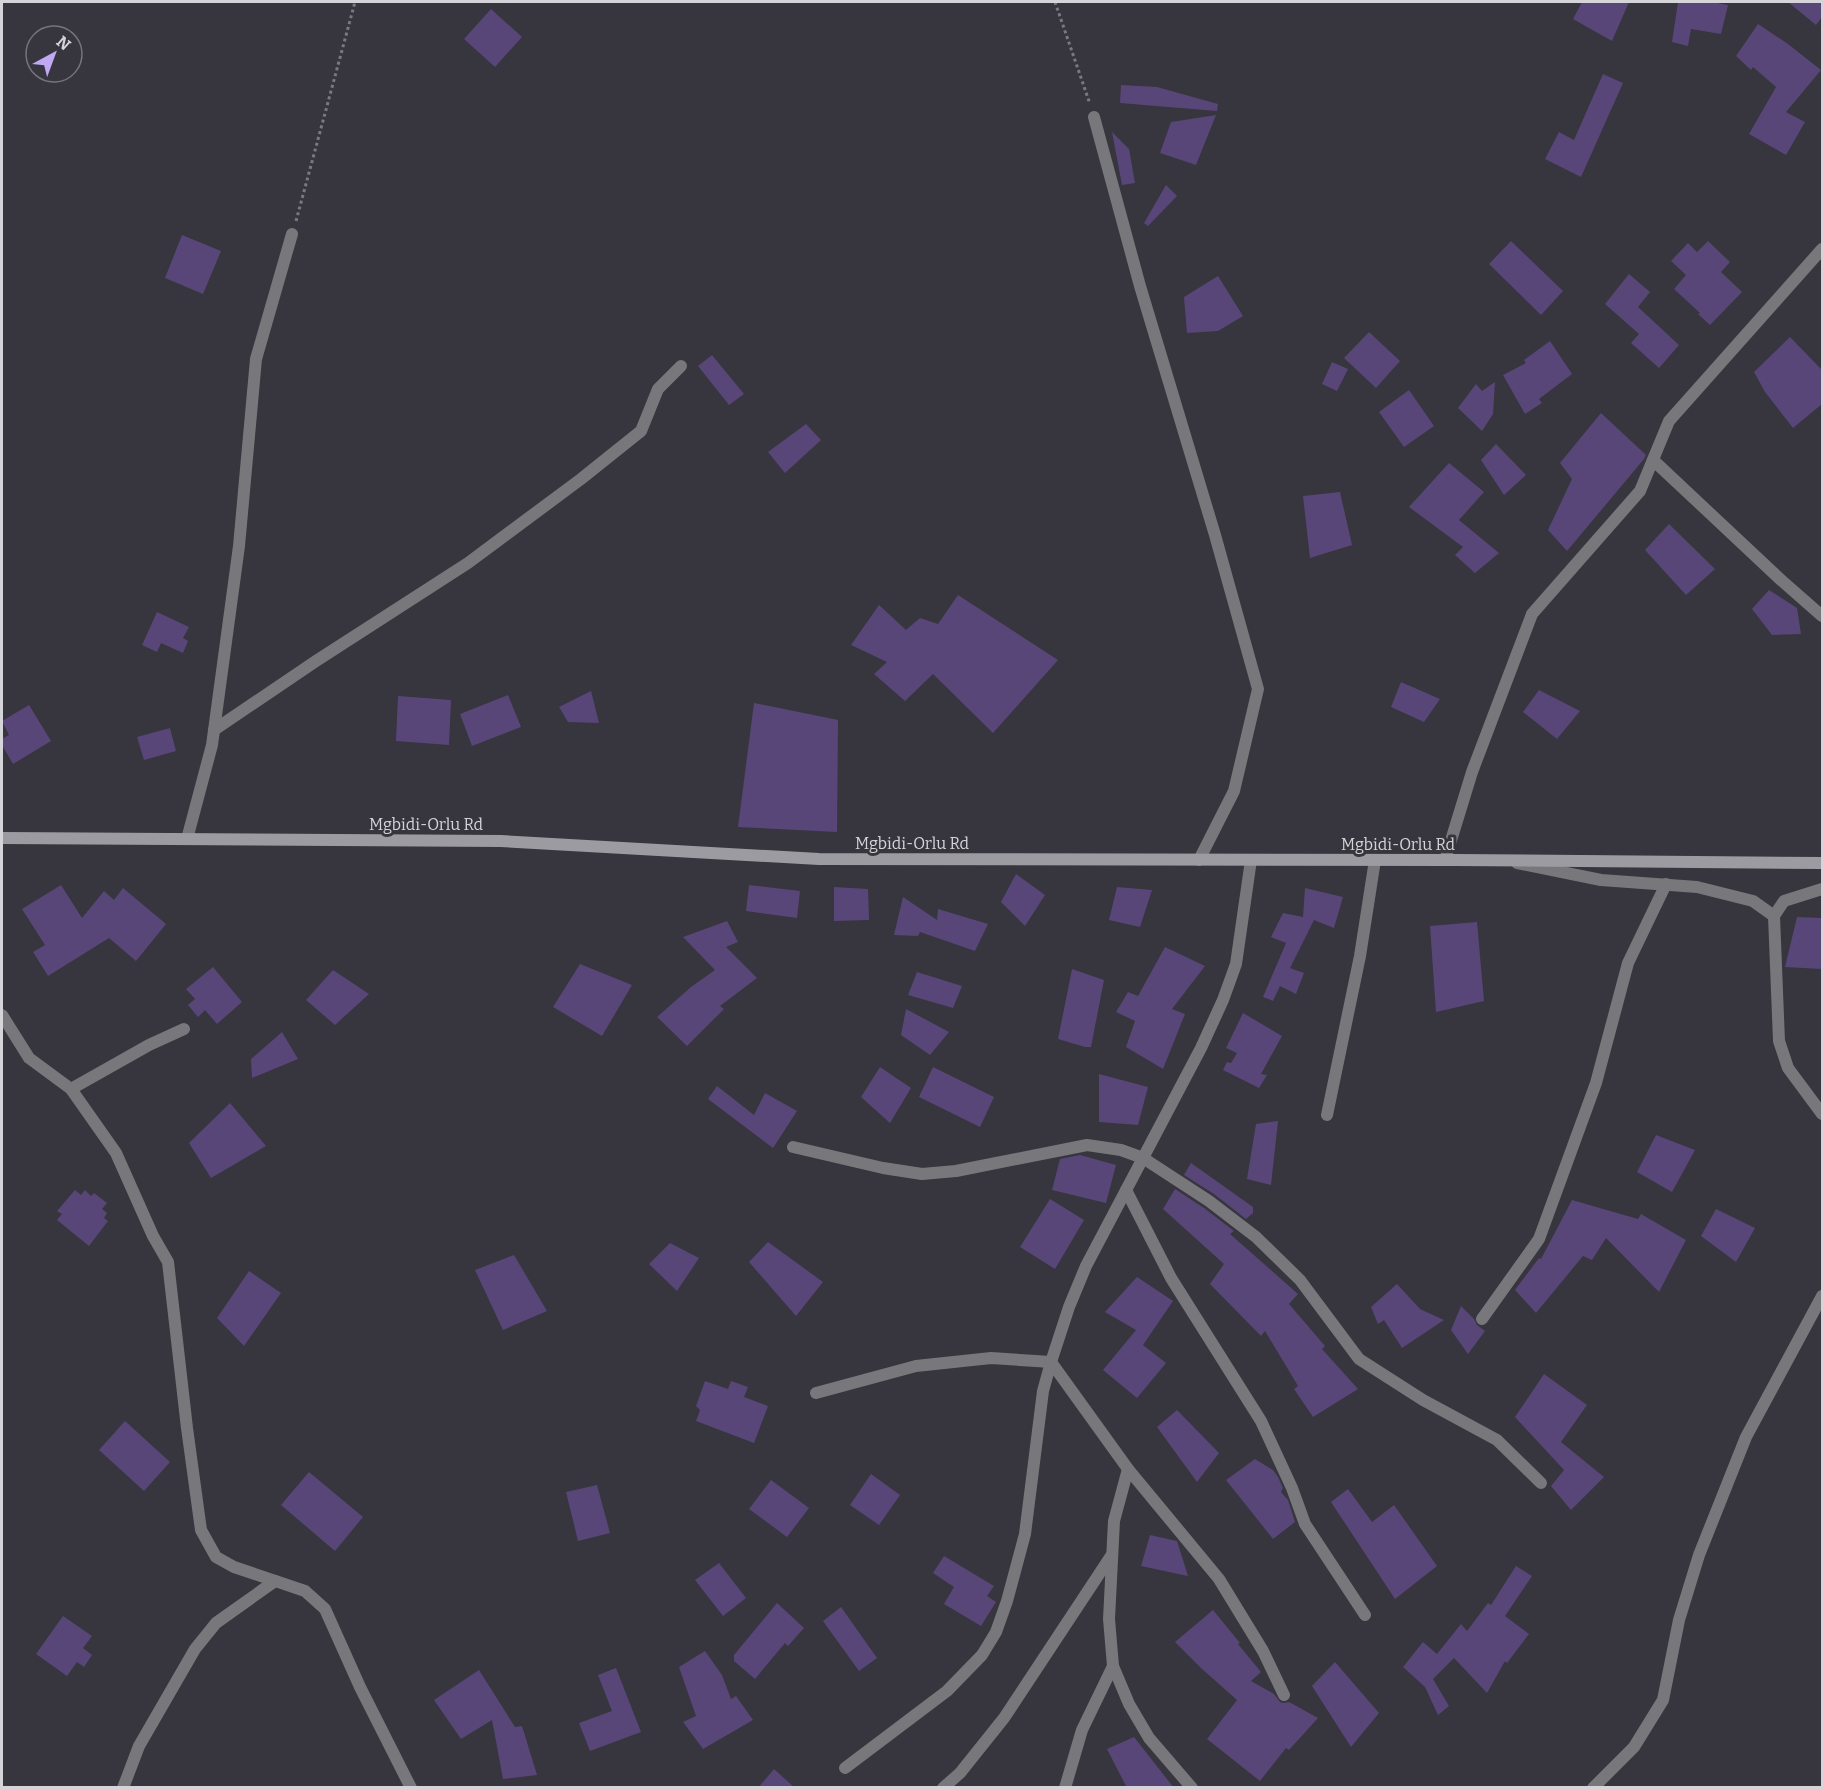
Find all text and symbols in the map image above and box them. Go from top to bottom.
north arrow [24,24,84,84]
text: N [53,32,74,54]
street label: Mgbidi-Orlu Rd [369,815,484,834]
street label: Mgbidi-Orlu Rd [855,834,970,853]
street label: Mgbidi-Orlu Rd [1341,835,1456,854]

